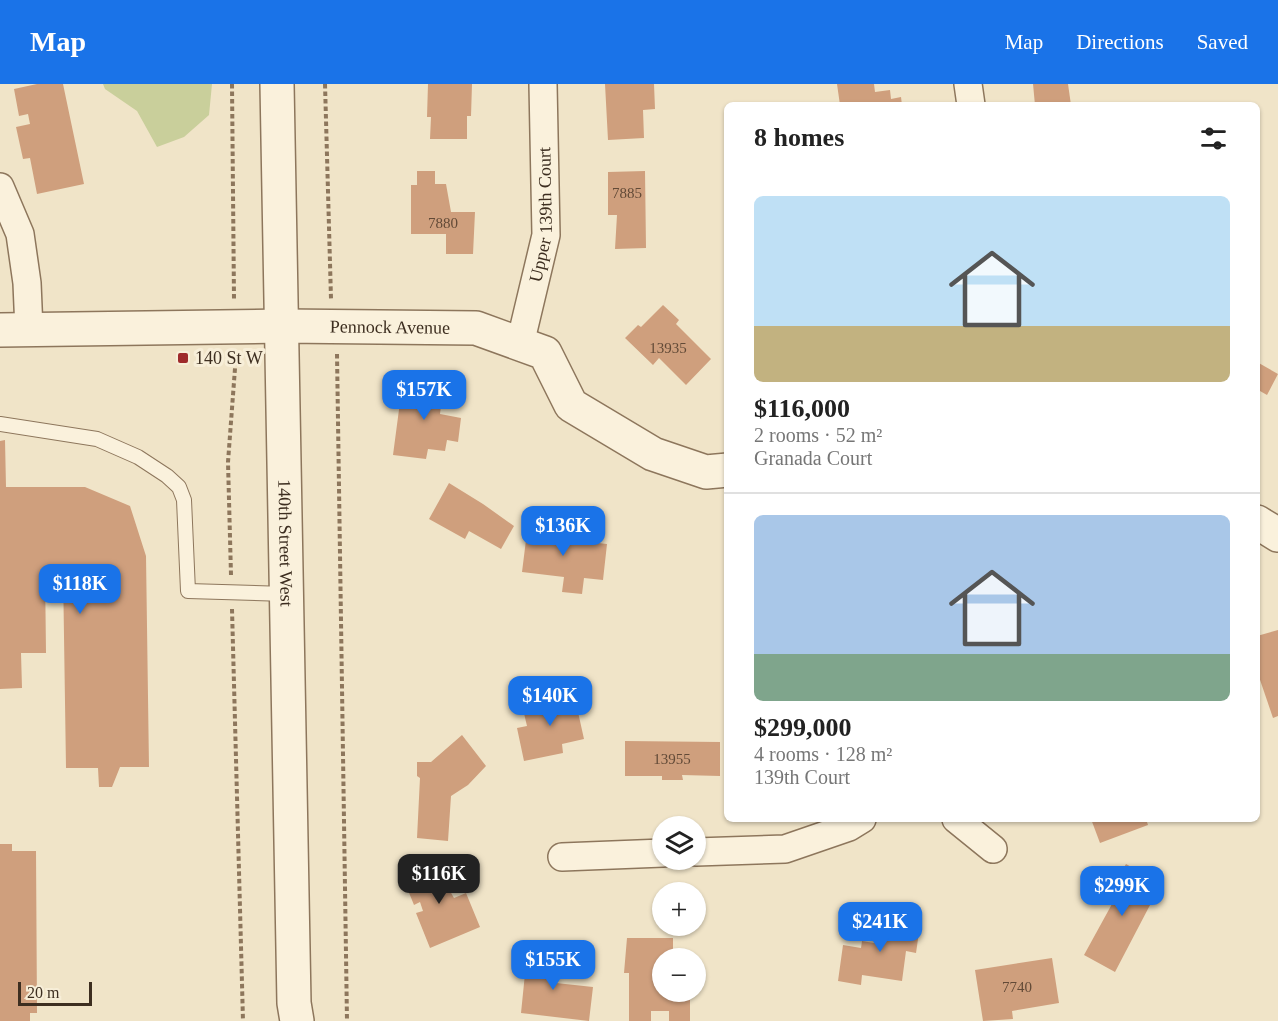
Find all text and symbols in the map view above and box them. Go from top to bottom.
text: Map [30,26,86,57]
text: Map [1005,30,1043,54]
text: Directions [1076,30,1164,54]
text: Saved [1197,30,1248,54]
icon: filters [1197,122,1230,155]
text: 8 homes [754,123,844,152]
street label: Upper 139th Court [525,147,556,284]
house number: 7885 [612,185,642,201]
house number: 7880 [428,215,458,231]
icon: home [938,235,1046,343]
street label: Pennock Avenue [330,316,450,338]
house number: 13935 [649,340,687,356]
place label: 140 St W [195,348,263,368]
marker: 140 St W [176,351,190,365]
pin: $157K [382,370,466,421]
text: $157K [396,378,452,400]
text: $116,000 [754,394,850,423]
text: 2 rooms · 52 m² [754,424,882,446]
text: Granada Court [754,447,872,469]
street label: 140th Street West [274,479,297,607]
pin: $136K [521,506,605,557]
text: $136K [535,514,591,536]
icon: home [938,554,1046,662]
pin: $118K [38,564,122,615]
text: $118K [53,572,107,594]
pin: $140K [508,676,592,727]
text: $140K [522,684,578,706]
text: $299,000 [754,713,852,742]
text: 4 rooms · 128 m² [754,743,892,765]
house number: 13955 [653,751,691,767]
text: 139th Court [754,766,850,788]
map controls [652,816,706,1002]
button: layers [652,816,706,870]
pin: $116K [397,854,481,905]
text: $116K [412,862,466,884]
pin: $299K [1080,866,1164,917]
text: $299K [1094,874,1150,896]
button: + [652,882,706,936]
pin: $241K [838,902,922,953]
text: $241K [852,910,908,932]
pin: $155K [511,940,595,991]
text: $155K [525,948,581,970]
button: − [652,948,706,1002]
scale bar [18,979,92,1006]
house number: 7740 [1002,979,1032,995]
text: 20 m [27,984,59,1001]

